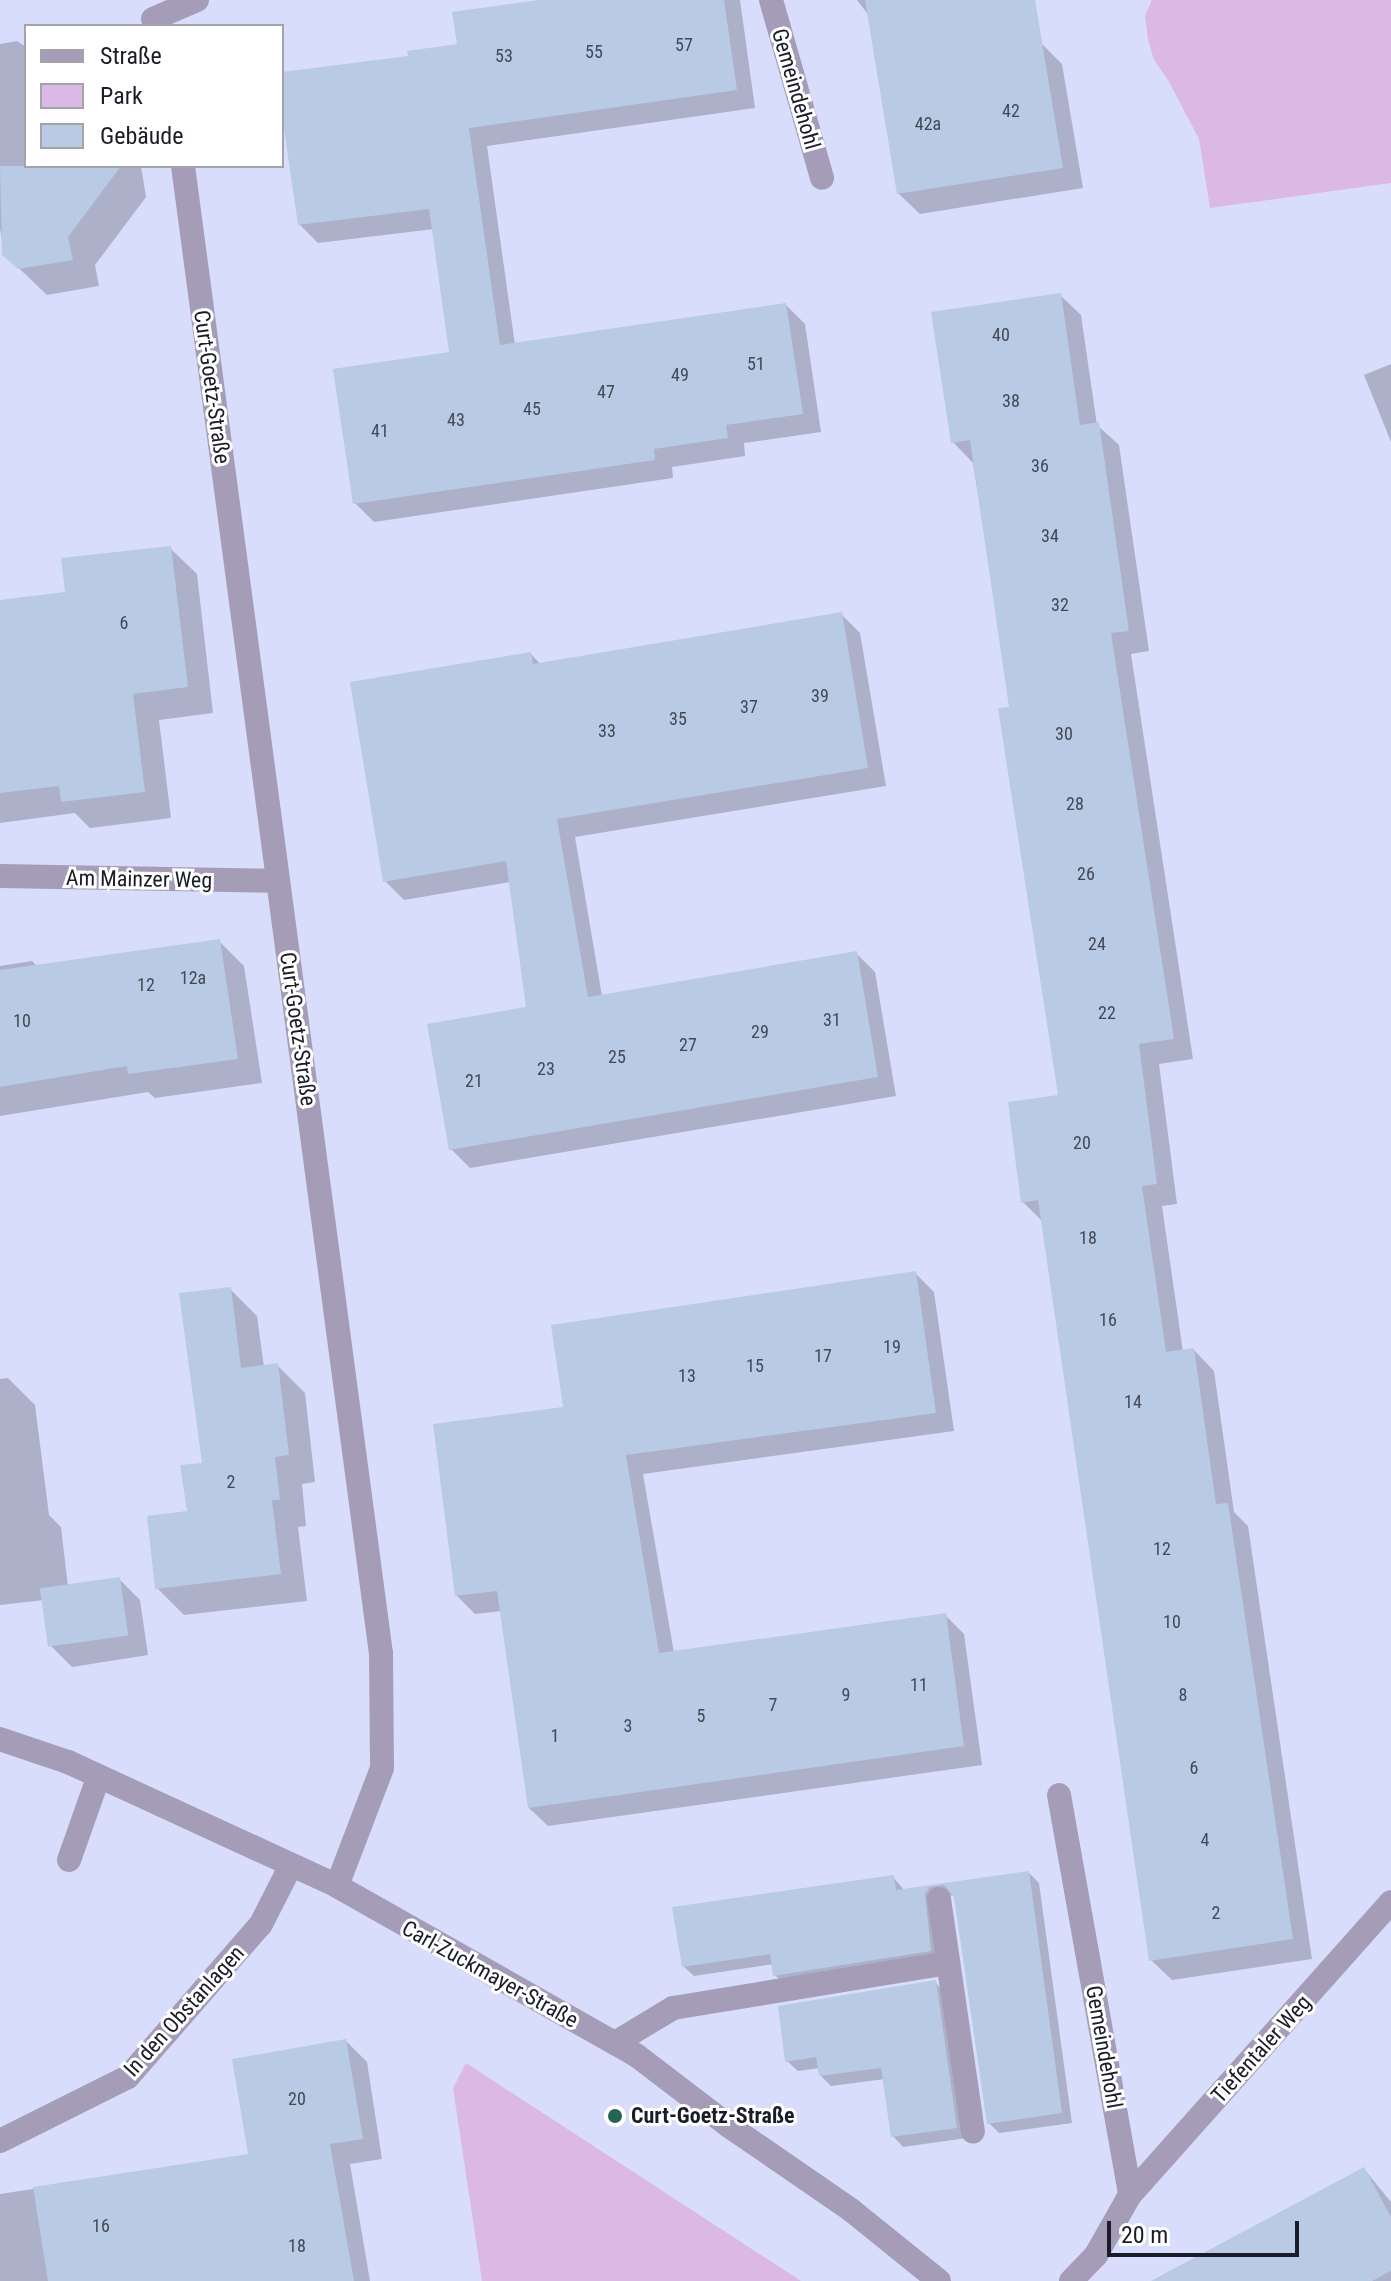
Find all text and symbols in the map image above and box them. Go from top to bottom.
legend [24,24,284,168]
street label: Gemeindehohl [766,26,826,152]
house number: 57 [675,34,693,56]
house number: 55 [585,41,603,63]
text: Straße [100,42,162,70]
house number: 53 [495,45,513,67]
text: Park [100,82,143,110]
house number: 42 [1002,100,1020,122]
house number: 42a [915,113,941,135]
text: Gebäude [100,122,184,150]
street label: Curt-Goetz-Straße [188,309,236,465]
house number: 40 [992,324,1010,346]
house number: 51 [747,353,765,375]
house number: 49 [671,364,689,386]
house number: 47 [597,381,615,403]
house number: 38 [1002,390,1020,412]
house number: 45 [523,398,541,420]
house number: 43 [447,409,465,431]
house number: 41 [371,420,389,442]
house number: 36 [1031,455,1049,477]
house number: 34 [1041,525,1059,547]
house number: 32 [1051,594,1069,616]
house number: 6 [120,612,128,634]
house number: 39 [811,685,829,707]
house number: 37 [740,696,758,718]
house number: 35 [669,708,687,730]
house number: 33 [598,720,616,742]
house number: 30 [1055,723,1073,745]
house number: 28 [1066,793,1084,815]
house number: 26 [1077,863,1095,885]
street label: Am Mainzer Weg [66,865,212,893]
house number: 24 [1088,933,1106,955]
street label: Curt-Goetz-Straße [274,951,322,1107]
house number: 12a [180,967,206,989]
house number: 12 [137,974,155,996]
house number: 22 [1098,1002,1116,1024]
house number: 31 [823,1009,841,1031]
house number: 10 [13,1010,31,1032]
house number: 29 [751,1021,769,1043]
house number: 27 [679,1034,697,1056]
house number: 25 [608,1046,626,1068]
house number: 23 [537,1058,555,1080]
house number: 21 [465,1070,483,1092]
house number: 20 [1073,1132,1091,1154]
house number: 18 [1079,1227,1097,1249]
house number: 16 [1099,1309,1117,1331]
house number: 19 [883,1336,901,1358]
house number: 17 [814,1345,832,1367]
house number: 15 [746,1355,764,1377]
house number: 13 [678,1365,696,1387]
house number: 14 [1124,1391,1142,1413]
house number: 2 [227,1471,235,1493]
house number: 12 [1153,1538,1171,1560]
house number: 10 [1163,1611,1181,1633]
house number: 11 [910,1674,928,1696]
house number: 9 [842,1684,850,1706]
house number: 8 [1179,1684,1187,1706]
house number: 7 [769,1694,777,1716]
house number: 5 [697,1705,705,1727]
house number: 3 [624,1715,632,1737]
house number: 1 [551,1725,559,1747]
house number: 6 [1190,1757,1198,1779]
house number: 4 [1201,1829,1209,1851]
house number: 2 [1212,1902,1220,1924]
street label: Carl-Zuckmayer-Straße [397,1915,583,2033]
street label: In den Obstanlagen [118,1940,250,2082]
street label: Gemeindehohl [1080,1983,1128,2111]
street label: Tiefentaler Weg [1206,1990,1316,2108]
house number: 20 [288,2088,306,2110]
place label: Curt-Goetz-Straße [631,2103,795,2129]
marker: Curt-Goetz-Straße [606,2107,624,2125]
scale bar [1111,2205,1303,2255]
house number: 16 [92,2215,110,2237]
text: 20 m [1121,2221,1168,2249]
house number: 18 [288,2235,306,2257]

